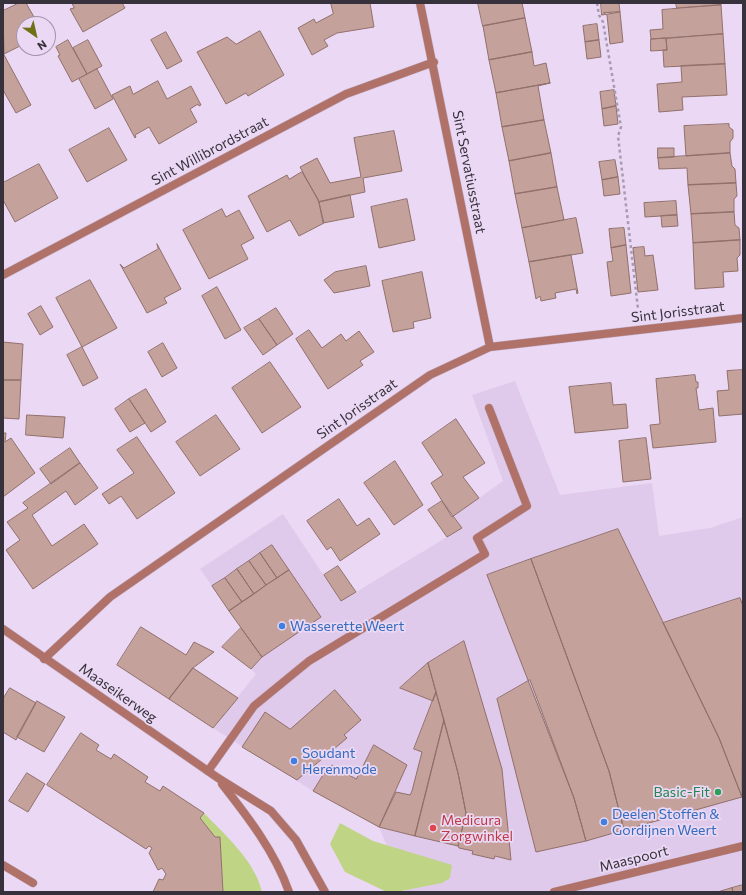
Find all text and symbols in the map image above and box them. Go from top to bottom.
north arrow [16,16,56,56]
text: N [35,38,49,53]
street label: Sint Servatiusstraat [449,109,489,235]
street label: Sint Willibrordstraat [149,113,271,189]
street label: Sint Jorisstraat [630,298,726,326]
street label: Sint Jorisstraat [314,375,400,443]
place label: Wasserette Weert [290,618,404,634]
marker: Wasserette Weert [277,621,287,631]
street label: Maaseikerweg [76,660,160,726]
place label: Soudant Herenmode [302,745,377,778]
marker: Soudant Herenmode [289,756,299,766]
place label: Basic-Fit [653,784,710,800]
marker: Basic-Fit [713,787,723,797]
place label: Deelen Stoffen & Gordijnen Weert [612,806,719,838]
place label: Medicura Zorgwinkel [441,812,513,844]
marker: Deelen Stoffen & Gordijnen Weert [599,817,609,827]
marker: Medicura Zorgwinkel [428,823,438,833]
street label: Maaspoort [598,842,670,876]

